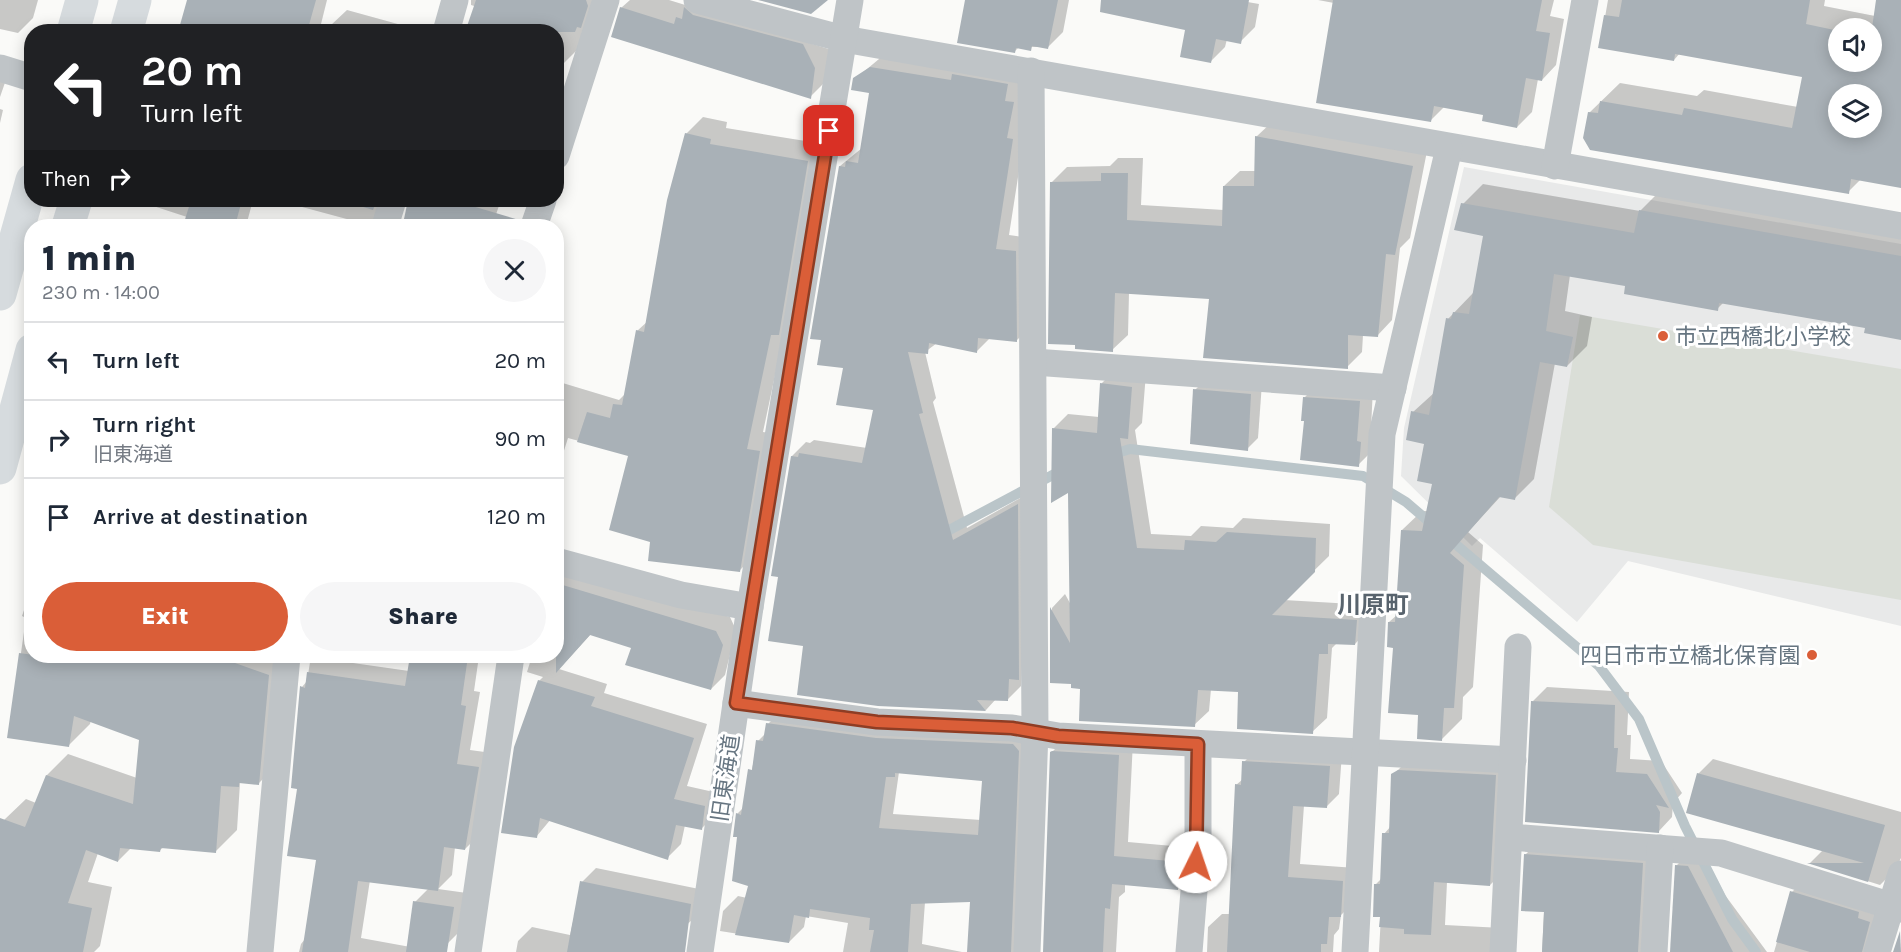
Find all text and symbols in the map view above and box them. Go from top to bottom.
map controls [1828,18,1882,138]
button: sound [1828,18,1882,72]
text: 20 m [141,46,243,96]
icon: left [42,48,120,126]
button: layers [1828,84,1882,138]
text: Turn left [141,97,242,129]
pin [803,105,854,156]
icon: arrive [812,114,845,147]
icon: right [103,162,136,195]
text: Then [42,166,91,192]
text: 1 min [42,237,136,279]
button: close [483,239,546,302]
text: 230 m · 14:00 [42,281,160,304]
place label: 市立西橋北小学校 [1675,324,1851,350]
marker: 市立西橋北小学校 [1656,329,1670,343]
icon: left [42,345,75,378]
text: Turn left [93,348,180,374]
text: 20 m [494,348,546,374]
text: Turn right [93,412,196,438]
icon: right [42,423,75,456]
text: 90 m [494,426,546,452]
text: 旧東海道 [93,443,173,466]
icon: arrive [42,501,75,534]
text: Arrive at destination [93,504,308,530]
text: 120 m [487,504,546,530]
button: Exit [42,582,288,651]
button: Share [300,582,546,651]
district label: 川原町 [1337,591,1409,619]
place label: 四日市市立橋北保育園 [1580,643,1800,669]
marker: 四日市市立橋北保育園 [1805,648,1819,662]
street label: 旧東海道 [707,733,745,824]
position arrow [1164,830,1228,894]

